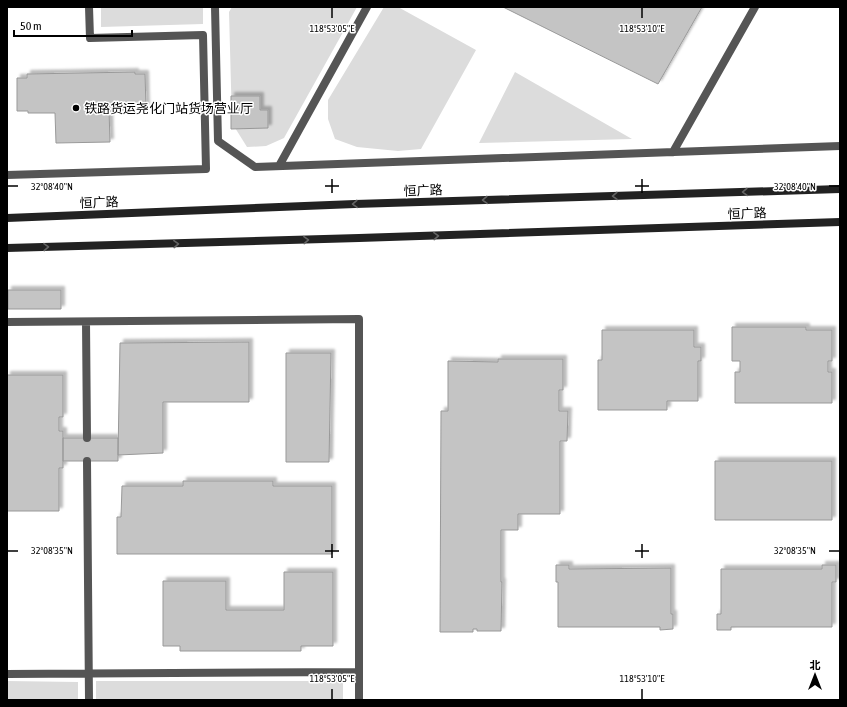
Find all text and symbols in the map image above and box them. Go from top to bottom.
scale bar [14,12,132,38]
text: 50 m [20,19,42,33]
text: 118°53'05"E [310,23,355,34]
text: 118°53'10"E [620,23,665,34]
place label: 铁路货运尧化门站货场营业厅 [84,101,253,116]
marker: 铁路货运尧化门站货场营业厅 [71,103,81,113]
text: 32°08'40"N [31,181,73,192]
text: 32°08'40"N [774,181,816,192]
street label: 恒广路 [403,182,443,199]
one-way arrow [742,188,748,196]
one-way arrow [612,192,618,200]
street label: 恒广路 [79,194,119,211]
one-way arrow [482,196,488,204]
one-way arrow [352,200,358,209]
street label: 恒广路 [727,205,767,222]
one-way arrow [433,231,439,240]
one-way arrow [303,236,309,244]
one-way arrow [173,239,179,248]
one-way arrow [43,243,49,251]
text: 32°08'35"N [31,545,73,556]
text: 32°08'35"N [774,545,816,556]
north arrow [795,655,835,695]
text: 北 [810,659,821,671]
text: 118°53'05"E [310,673,355,684]
text: 118°53'10"E [620,673,665,684]

